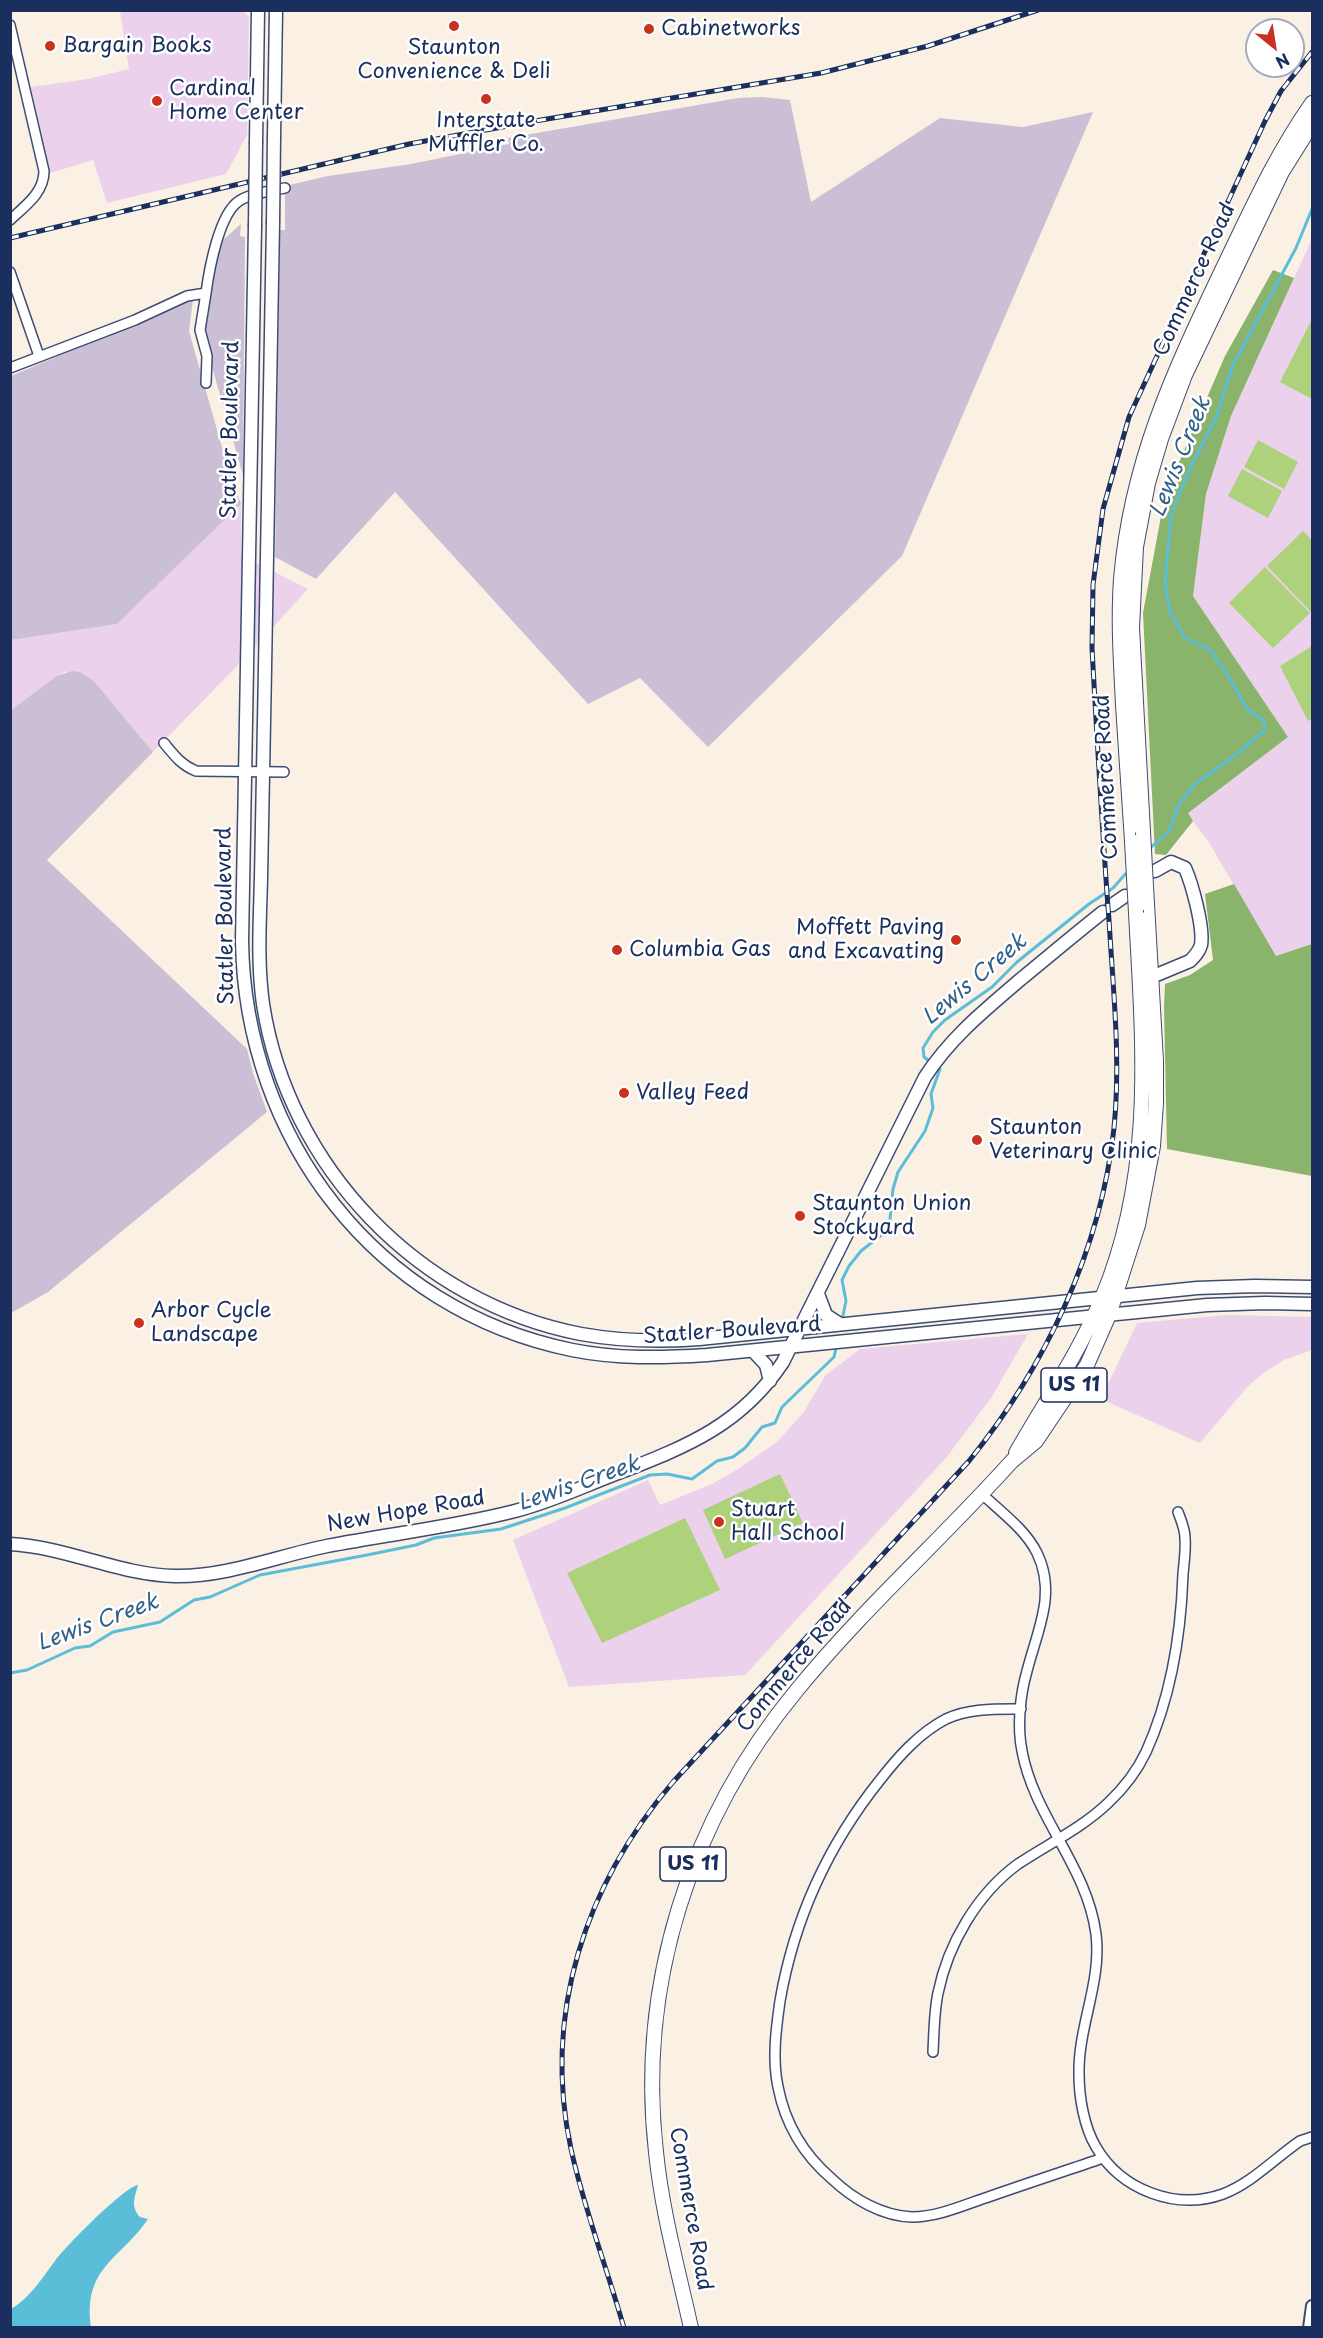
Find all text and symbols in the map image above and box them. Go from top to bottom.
place label: Cabinetworks [661,16,800,42]
north arrow [1245,18,1305,78]
marker: Staunton Convenience & Deli [447,19,461,33]
marker: Cabinetworks [642,22,656,36]
place label: Bargain Books [62,33,211,59]
place label: Staunton Convenience & Deli [357,35,551,85]
marker: Bargain Books [43,39,57,53]
text: N [1272,48,1294,75]
place label: Cardinal Home Center [169,76,303,126]
marker: Interstate Muffler Co. [479,92,493,106]
marker: Cardinal Home Center [150,94,164,108]
place label: Interstate Muffler Co. [428,108,544,158]
street label: Commerce Road [1149,200,1241,360]
street label: Statler Boulevard [217,341,245,519]
water label: Lewis Creek [1145,393,1217,521]
street label: Commerce Road [1090,694,1124,860]
street label: Statler Boulevard [212,827,240,1005]
place label: Moffett Paving and Excavating [788,915,944,965]
water label: Lewis Creek [918,929,1032,1031]
marker: Moffett Paving and Excavating [949,933,963,947]
place label: Columbia Gas [629,937,771,963]
marker: Columbia Gas [610,943,624,957]
place label: Valley Feed [636,1080,749,1106]
marker: Valley Feed [617,1086,631,1100]
place label: Staunton Veterinary Clinic [989,1115,1157,1165]
marker: Staunton Veterinary Clinic [970,1133,984,1147]
place label: Staunton Union Stockyard [812,1191,971,1241]
marker: Staunton Union Stockyard [793,1209,807,1223]
place label: Arbor Cycle Landscape [151,1298,272,1348]
street label: Statler Boulevard [642,1312,822,1350]
marker: Arbor Cycle Landscape [132,1316,146,1330]
road number: US 11 [1041,1368,1107,1402]
water label: Lewis Creek [514,1451,644,1517]
street label: New Hope Road [325,1486,487,1538]
place label: Stuart Hall School [731,1497,845,1547]
marker: Stuart Hall School [712,1515,726,1529]
water label: Lewis Creek [34,1589,162,1657]
street label: Commerce Road [732,1594,858,1738]
road number: US 11 [660,1847,726,1881]
street label: Commerce Road [663,2125,717,2293]

